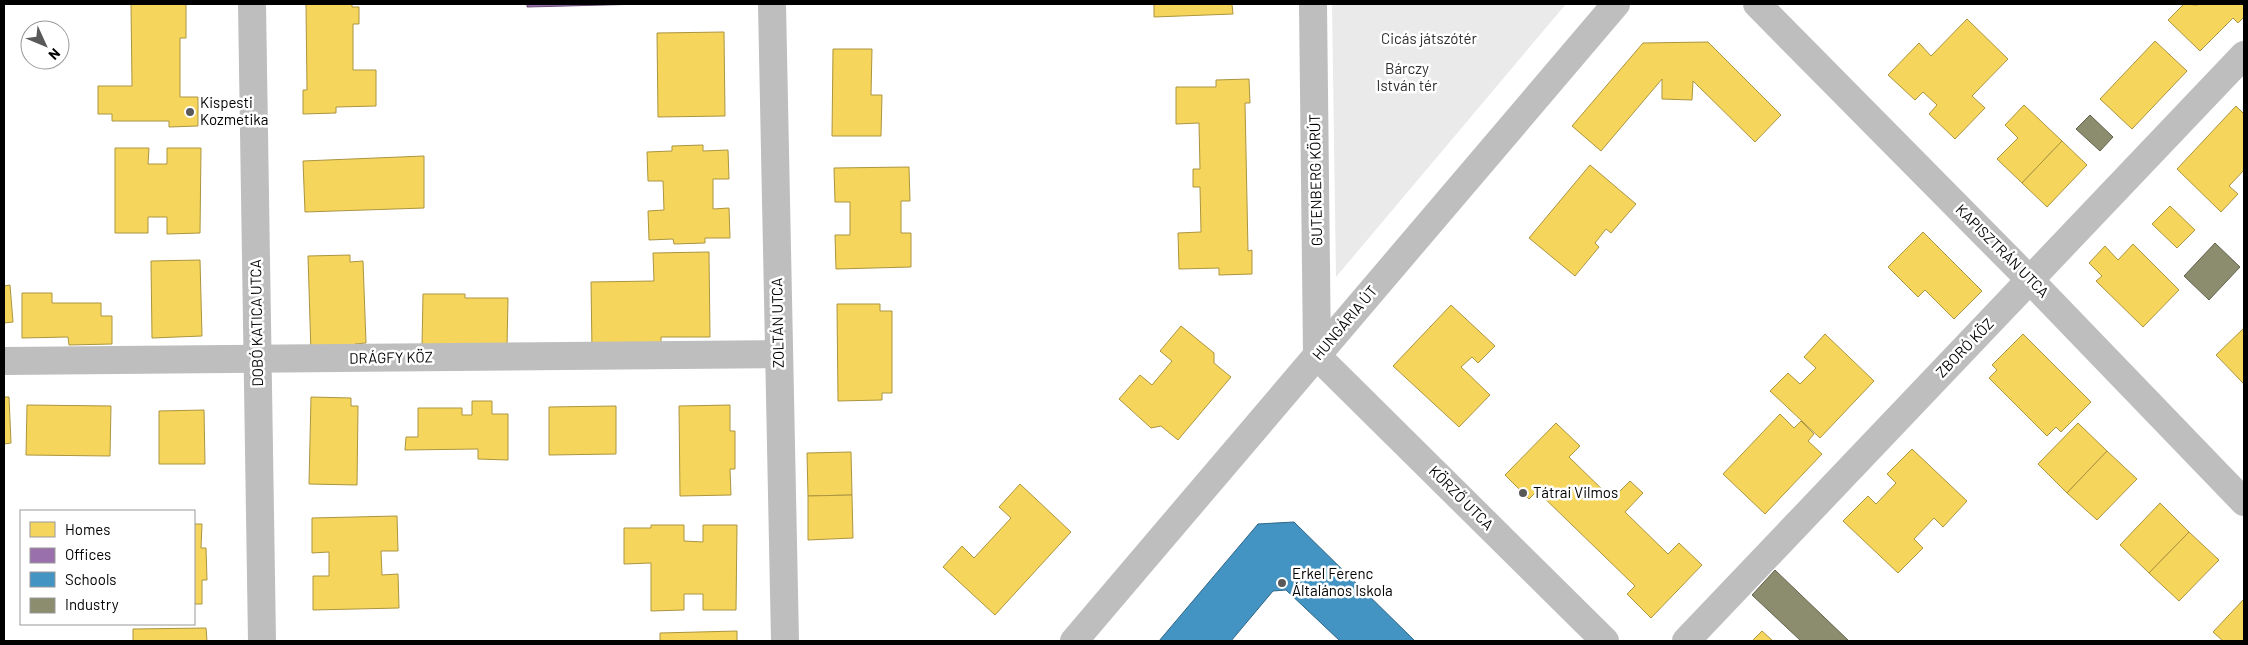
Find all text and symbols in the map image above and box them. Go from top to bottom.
north arrow [20,20,70,70]
park label: Cicás játszótér [1381,29,1477,47]
text: N [45,45,64,64]
park label: Bárczy István tér [1377,59,1438,94]
place label: Kispesti Kozmetika [200,93,268,128]
marker: Kispesti Kozmetika [184,106,196,118]
street label: GUTENBERG KÖRÚT [1305,114,1325,246]
street label: KAPISZTRÁN UTCA [1952,200,2053,301]
street label: DOBÓ KATICA UTCA [246,259,266,387]
street label: ZOLTÁN UTCA [767,278,787,368]
street label: HUNGÁRIA ÚT [1308,282,1381,363]
street label: ZBORÓ KÖZ [1932,314,1997,381]
street label: DRÁGFY KÖZ [349,347,433,367]
street label: KÖRZŐ UTCA [1426,461,1498,533]
place label: Tátrai Vilmos [1533,483,1618,501]
marker: Tátrai Vilmos [1517,487,1529,499]
legend [20,510,195,625]
text: Homes [65,520,110,538]
text: Offices [65,545,111,563]
place label: Erkel Ferenc Általános Iskola [1292,564,1393,599]
text: Schools [65,570,117,588]
marker: Erkel Ferenc Általános Iskola [1276,577,1288,589]
text: Industry [65,595,119,613]

